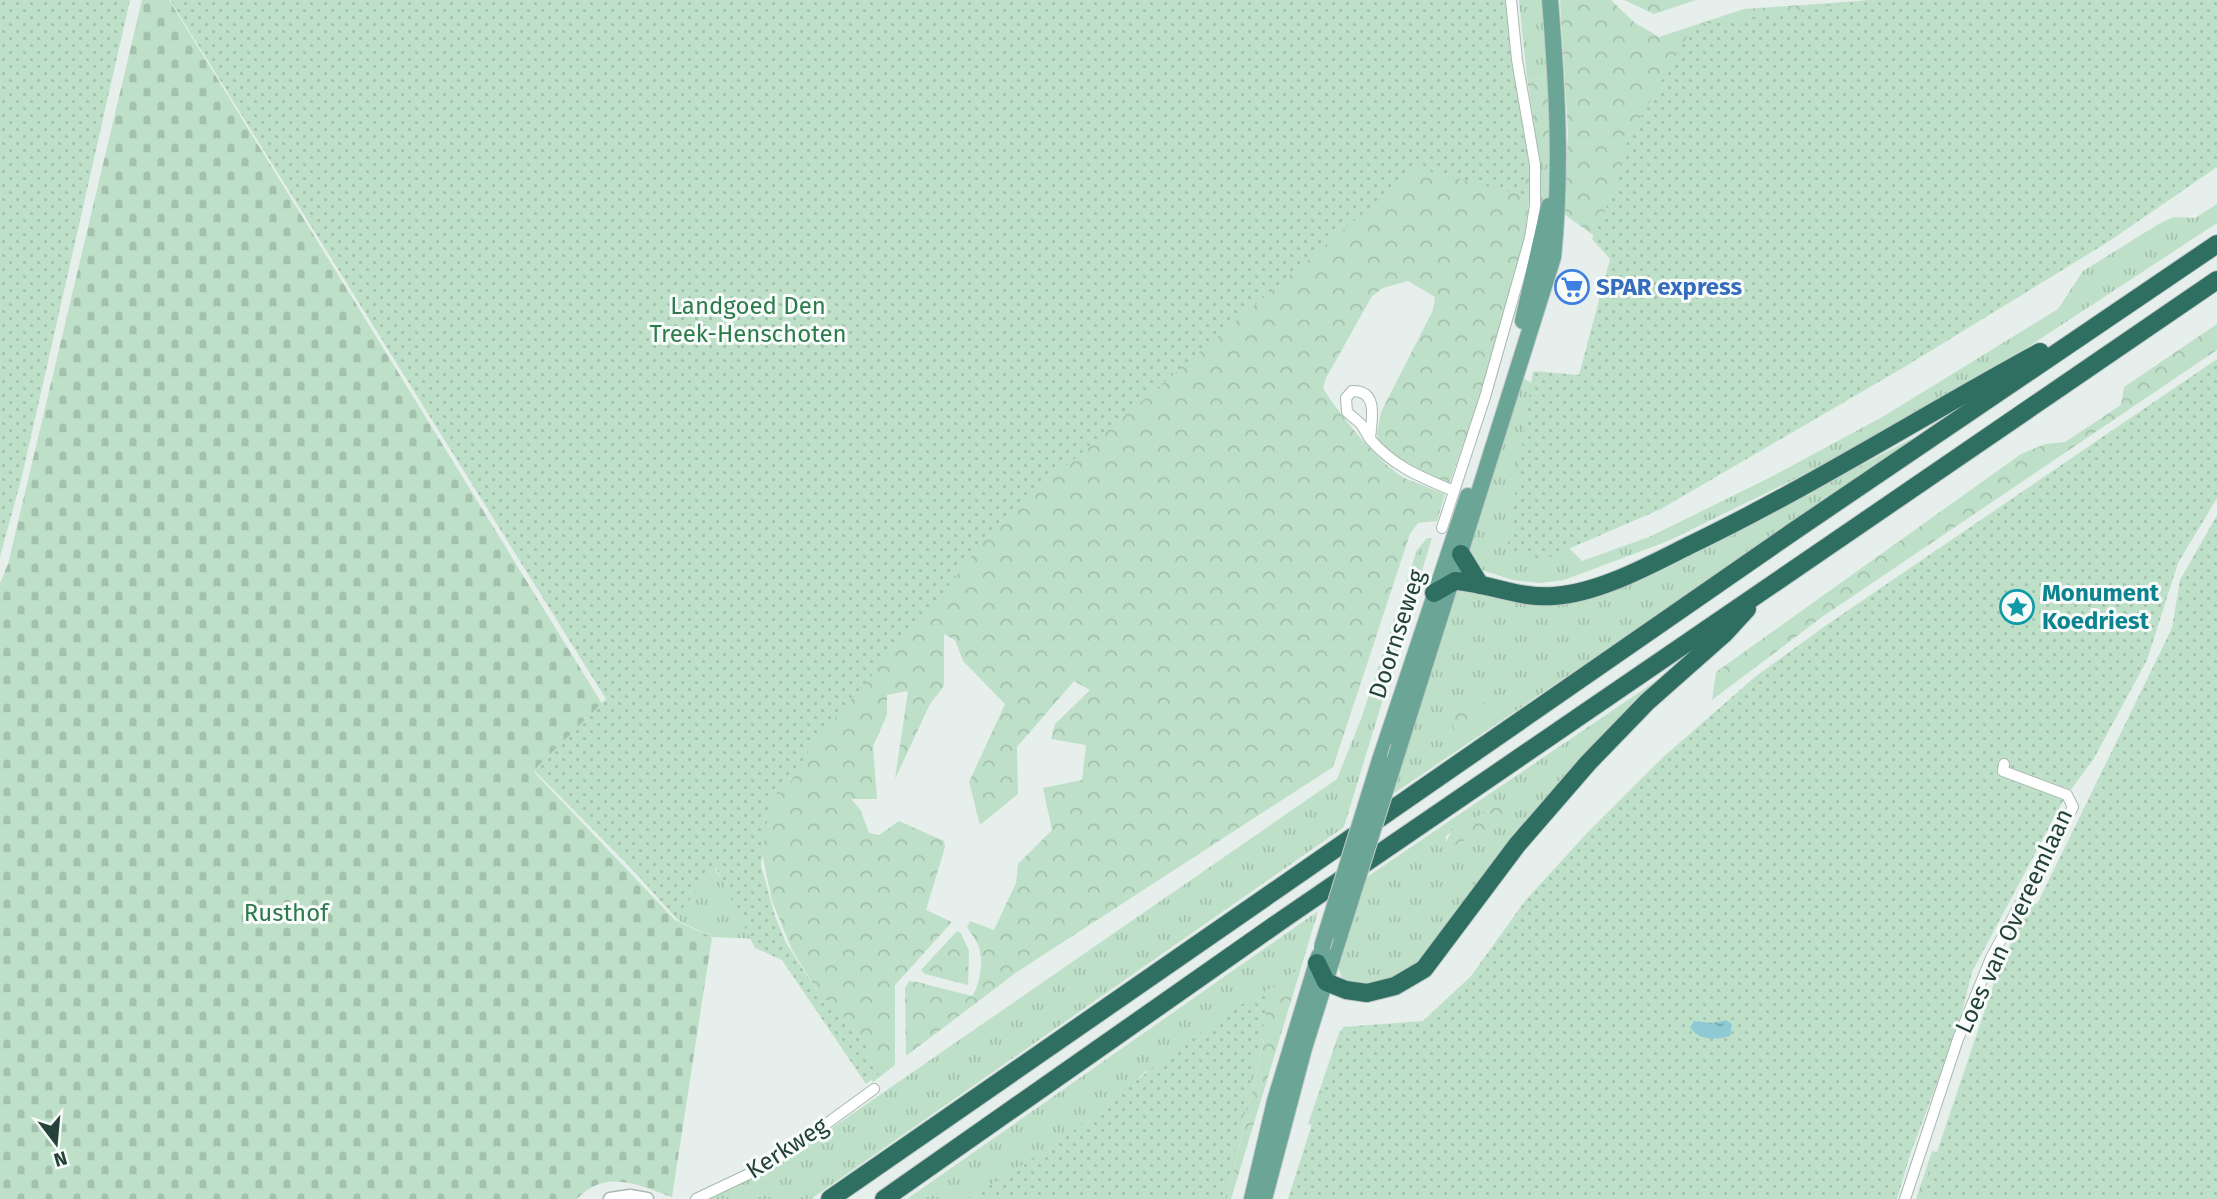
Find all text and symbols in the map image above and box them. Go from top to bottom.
supermarket icon: SPAR express [1553,268,1591,306]
place label: SPAR express [1596,273,1742,301]
park label: Landgoed Den Treek-Henschoten [649,292,847,348]
street label: Doornseweg [1363,566,1431,702]
place label: Monument Koedriest [2042,579,2160,635]
place icon: Monument Koedriest [1998,588,2036,626]
street label: Loes van Overeemlaan [1950,804,2078,1038]
park label: Rusthof [244,899,330,927]
north arrow [21,1108,91,1178]
street label: Kerkweg [741,1111,833,1185]
text: N [51,1146,70,1172]

